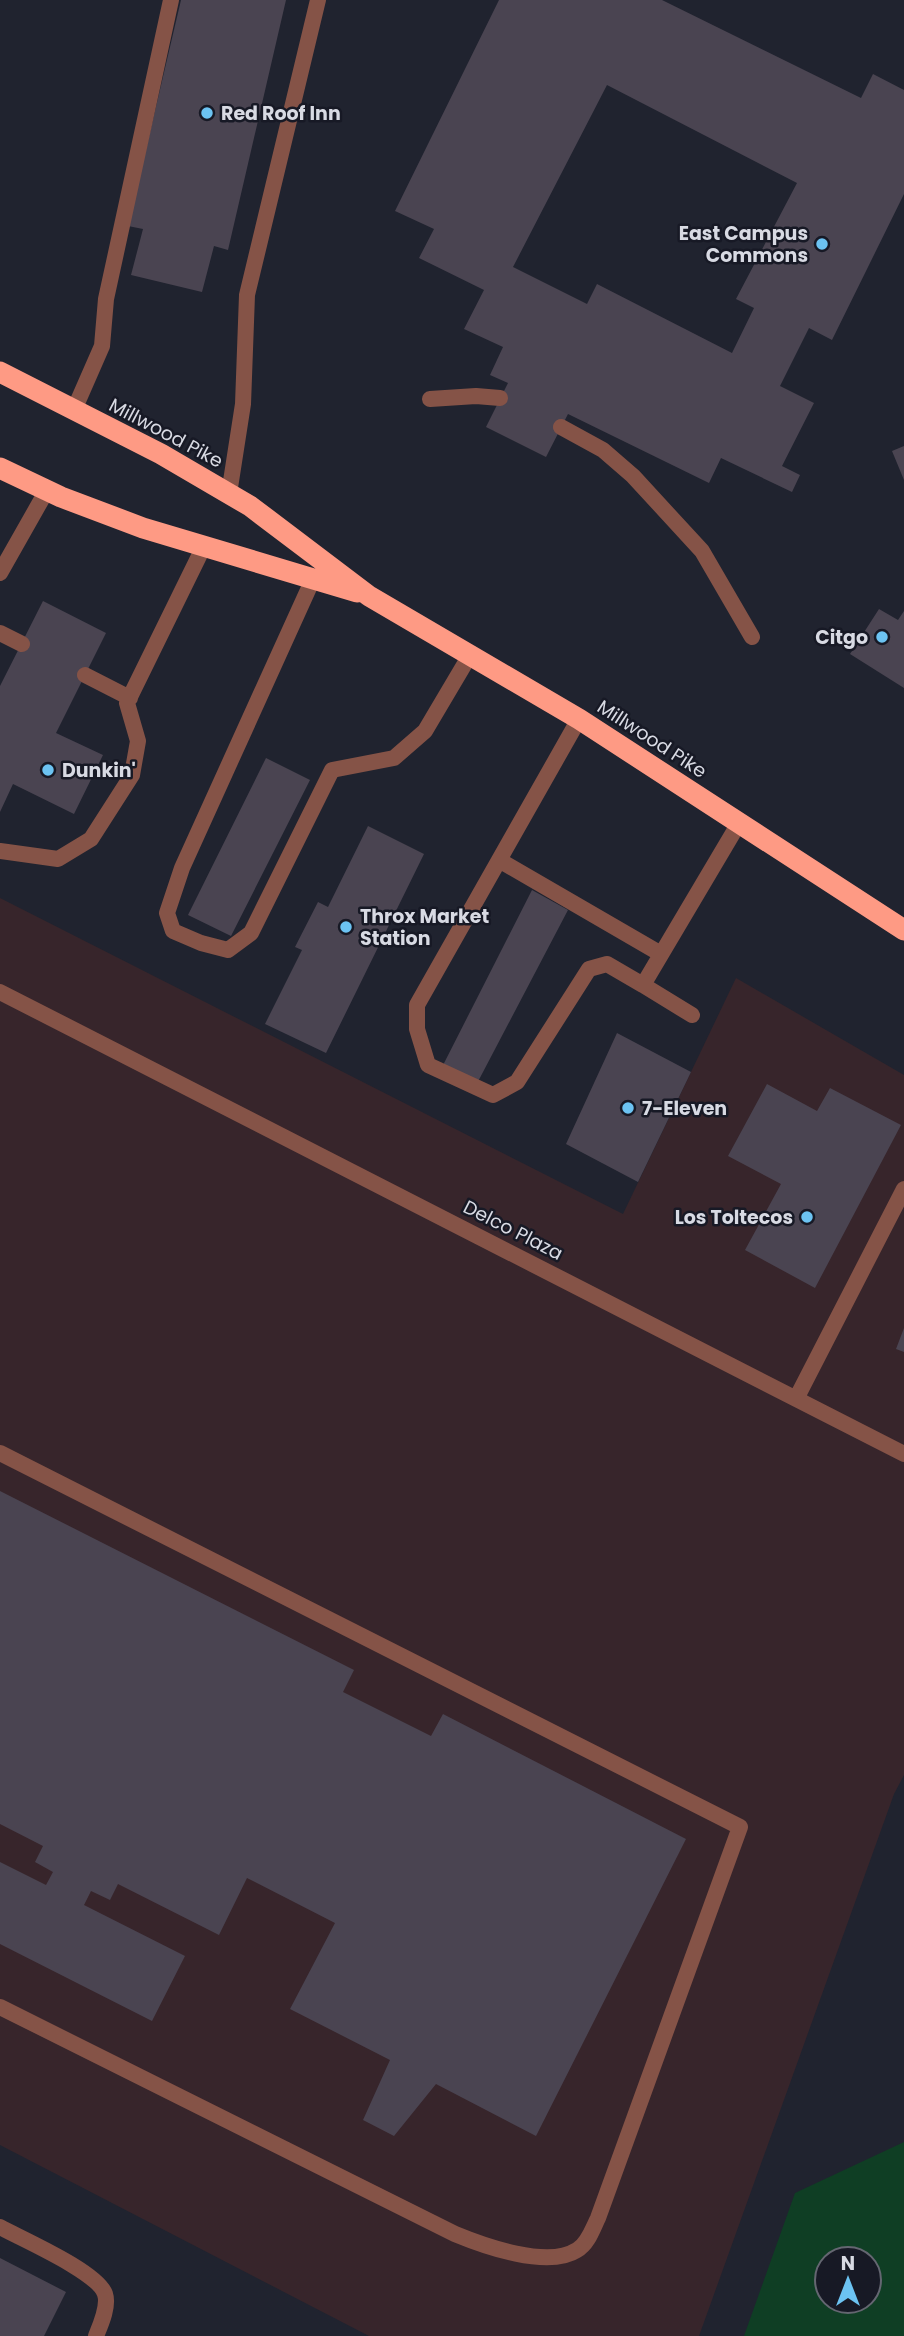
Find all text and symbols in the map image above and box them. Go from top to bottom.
place label: Red Roof Inn [221,100,341,127]
marker: Red Roof Inn [199,105,215,121]
place label: East Campus Commons [679,220,808,269]
marker: East Campus Commons [814,236,830,252]
street label: Millwood Pike [104,392,228,474]
place label: Citgo [815,624,868,651]
marker: Citgo [874,629,890,645]
street label: Millwood Pike [592,694,712,784]
place label: Dunkin' [62,757,136,784]
marker: Dunkin' [40,762,56,778]
place label: Throx Market Station [360,903,489,952]
marker: Throx Market Station [338,919,354,935]
place label: 7-Eleven [642,1095,727,1122]
marker: 7-Eleven [620,1100,636,1116]
street label: Delco Plaza [458,1193,568,1267]
place label: Los Toltecos [675,1204,793,1231]
marker: Los Toltecos [799,1209,815,1225]
north arrow [813,2245,883,2315]
text: N [841,2250,855,2277]

